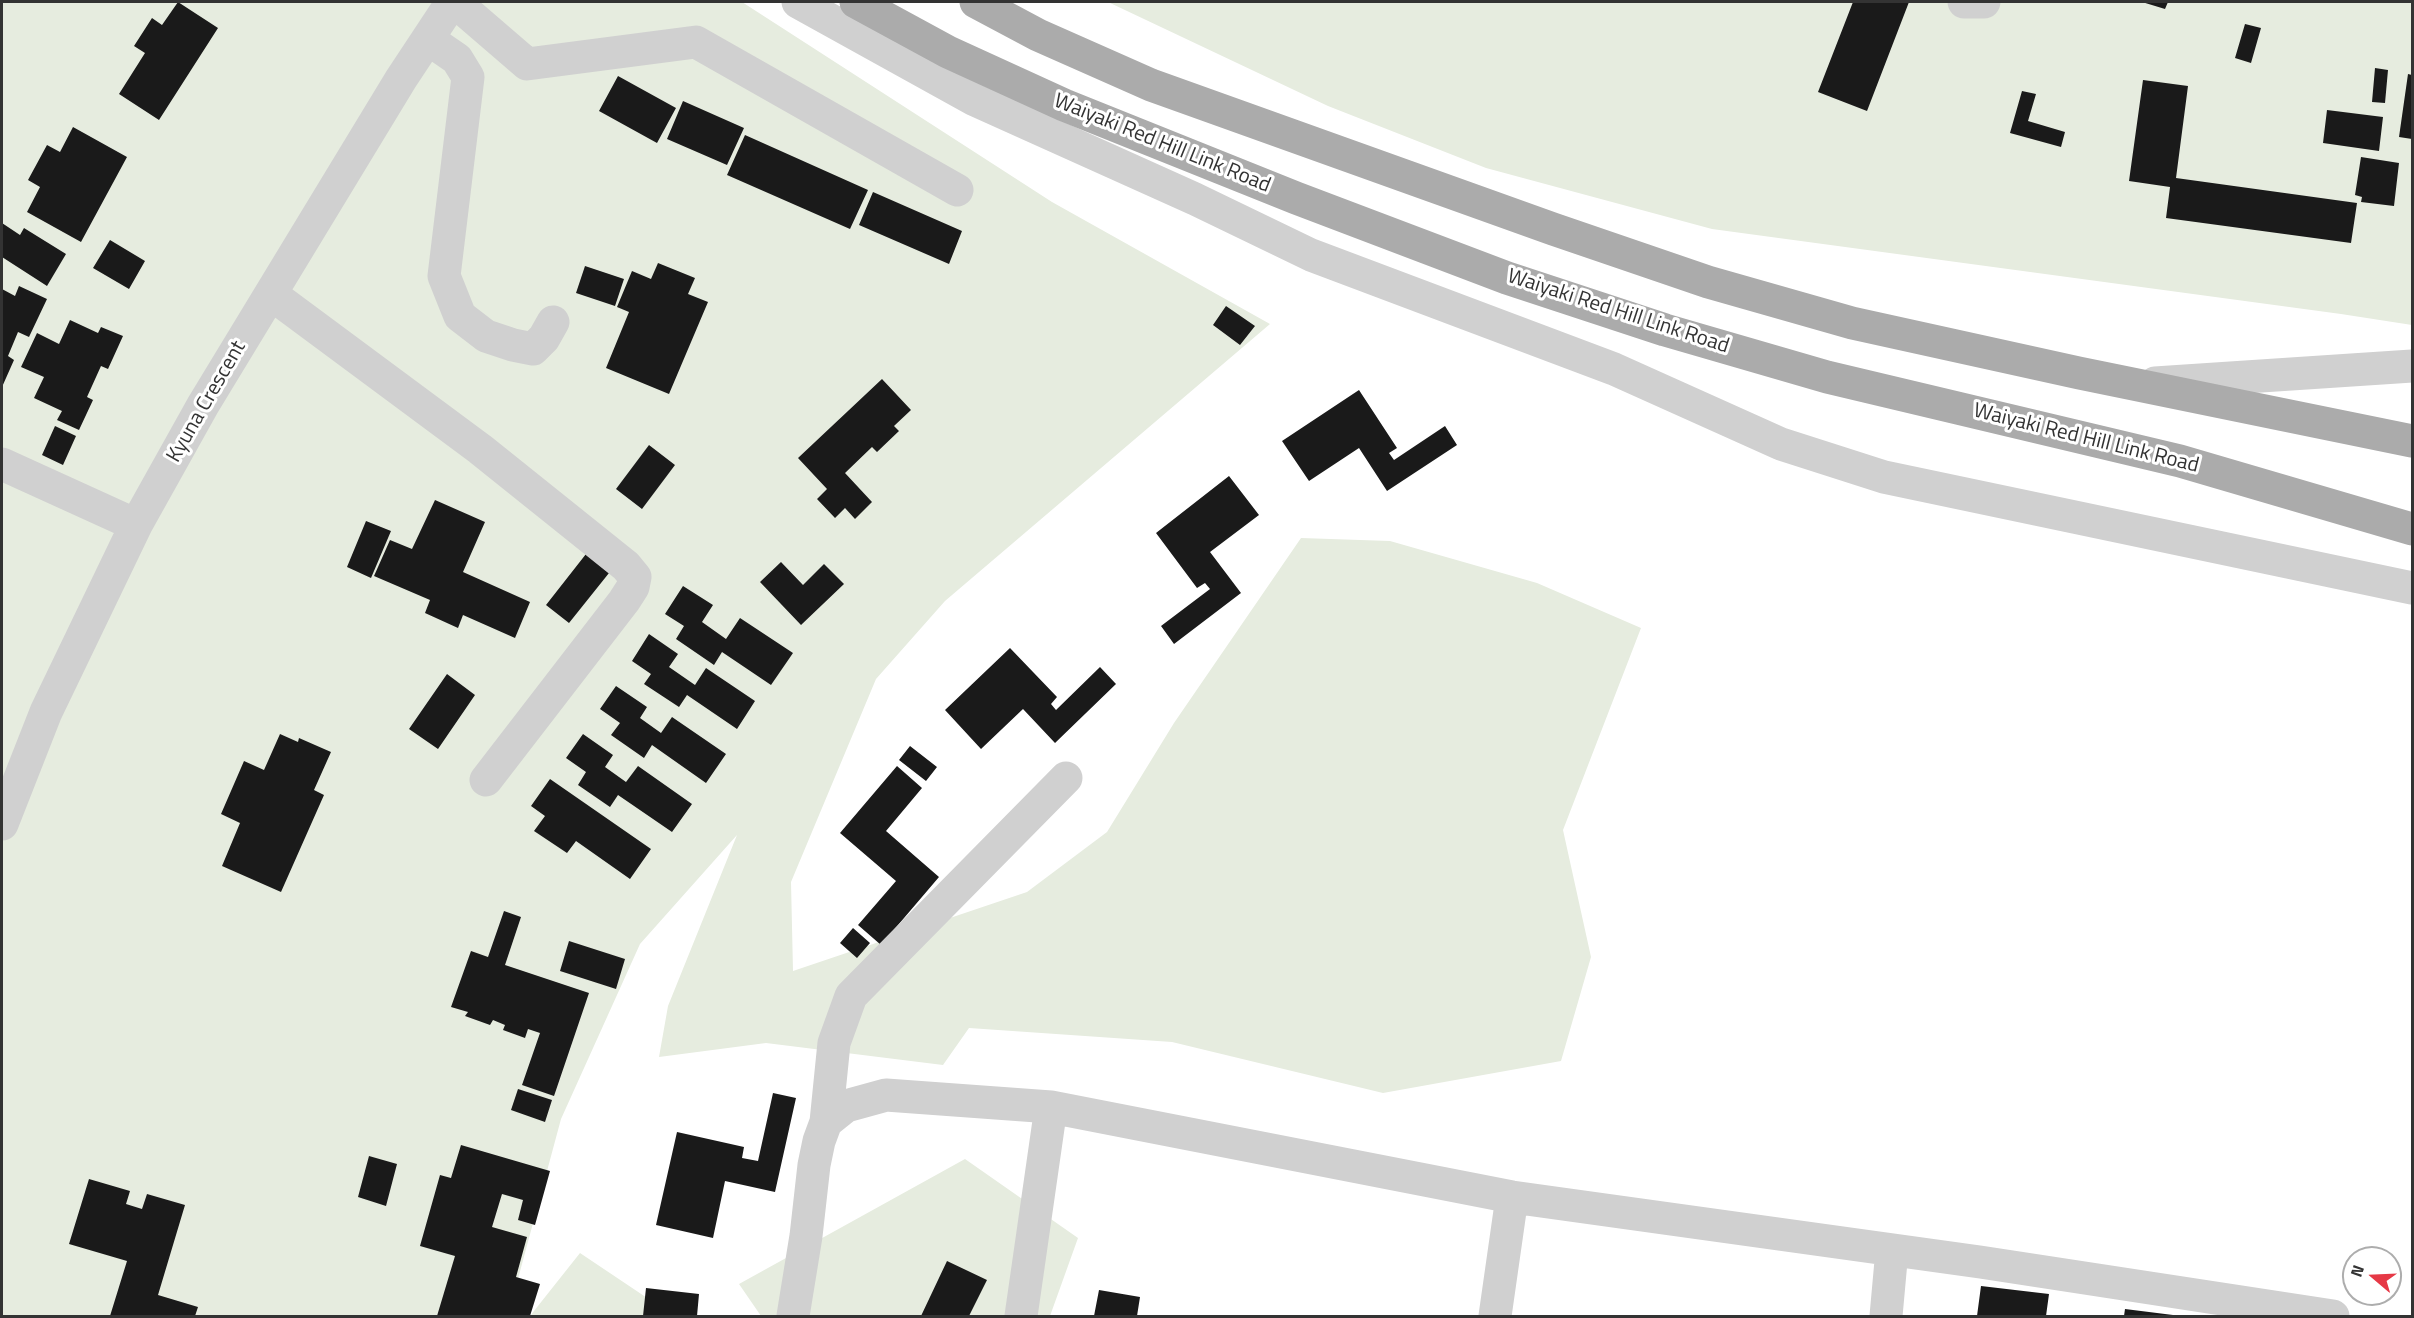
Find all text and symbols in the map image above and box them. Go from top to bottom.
street label: Waiyaki Red Hill Link Road [1050,89,1274,199]
street label: Waiyaki Red Hill Link Road [1504,264,1732,360]
street label: Kyuna Crescent [162,337,252,467]
street label: Waiyaki Red Hill Link Road [1971,399,2201,479]
north arrow [2342,1246,2402,1306]
text: N [2344,1262,2370,1280]

